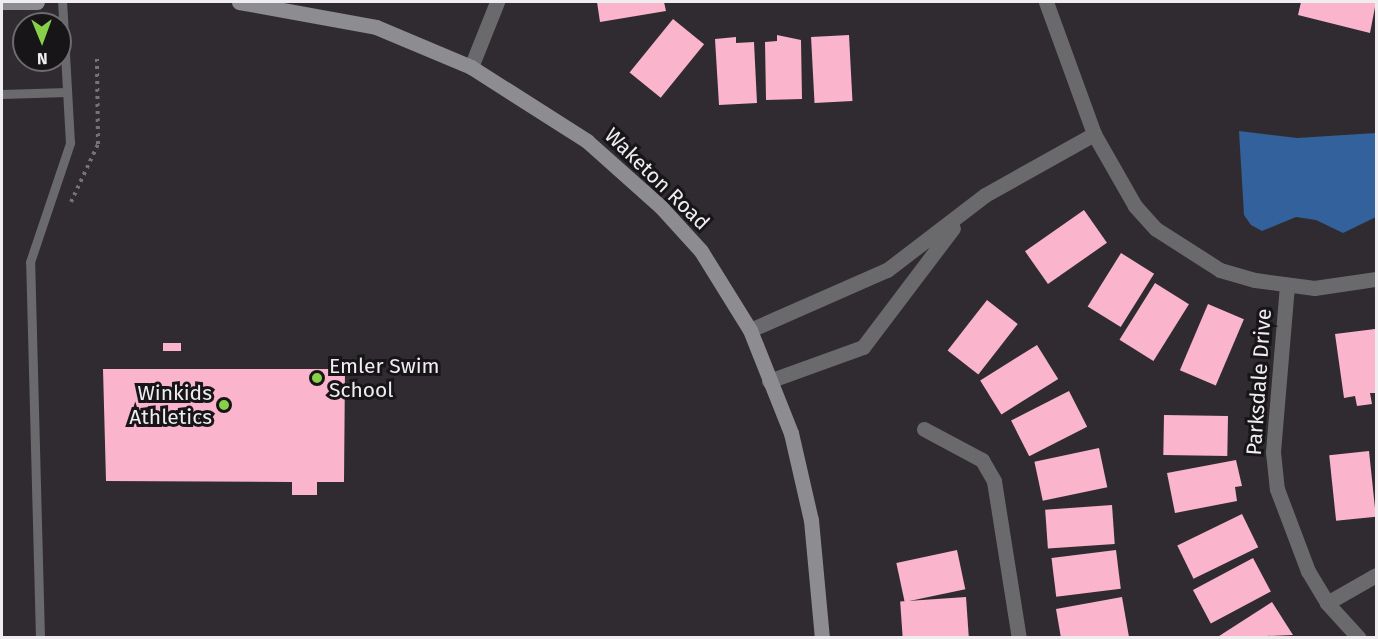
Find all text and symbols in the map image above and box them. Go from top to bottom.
north arrow [12,12,72,72]
text: N [37,49,48,68]
street label: Waketon Road [599,123,715,235]
street label: Parksdale Drive [1241,308,1277,456]
place label: Emler Swim School [329,353,440,403]
marker: Emler Swim School [310,371,324,385]
place label: Winkids Athletics [129,380,212,430]
marker: Winkids Athletics [217,398,231,412]

